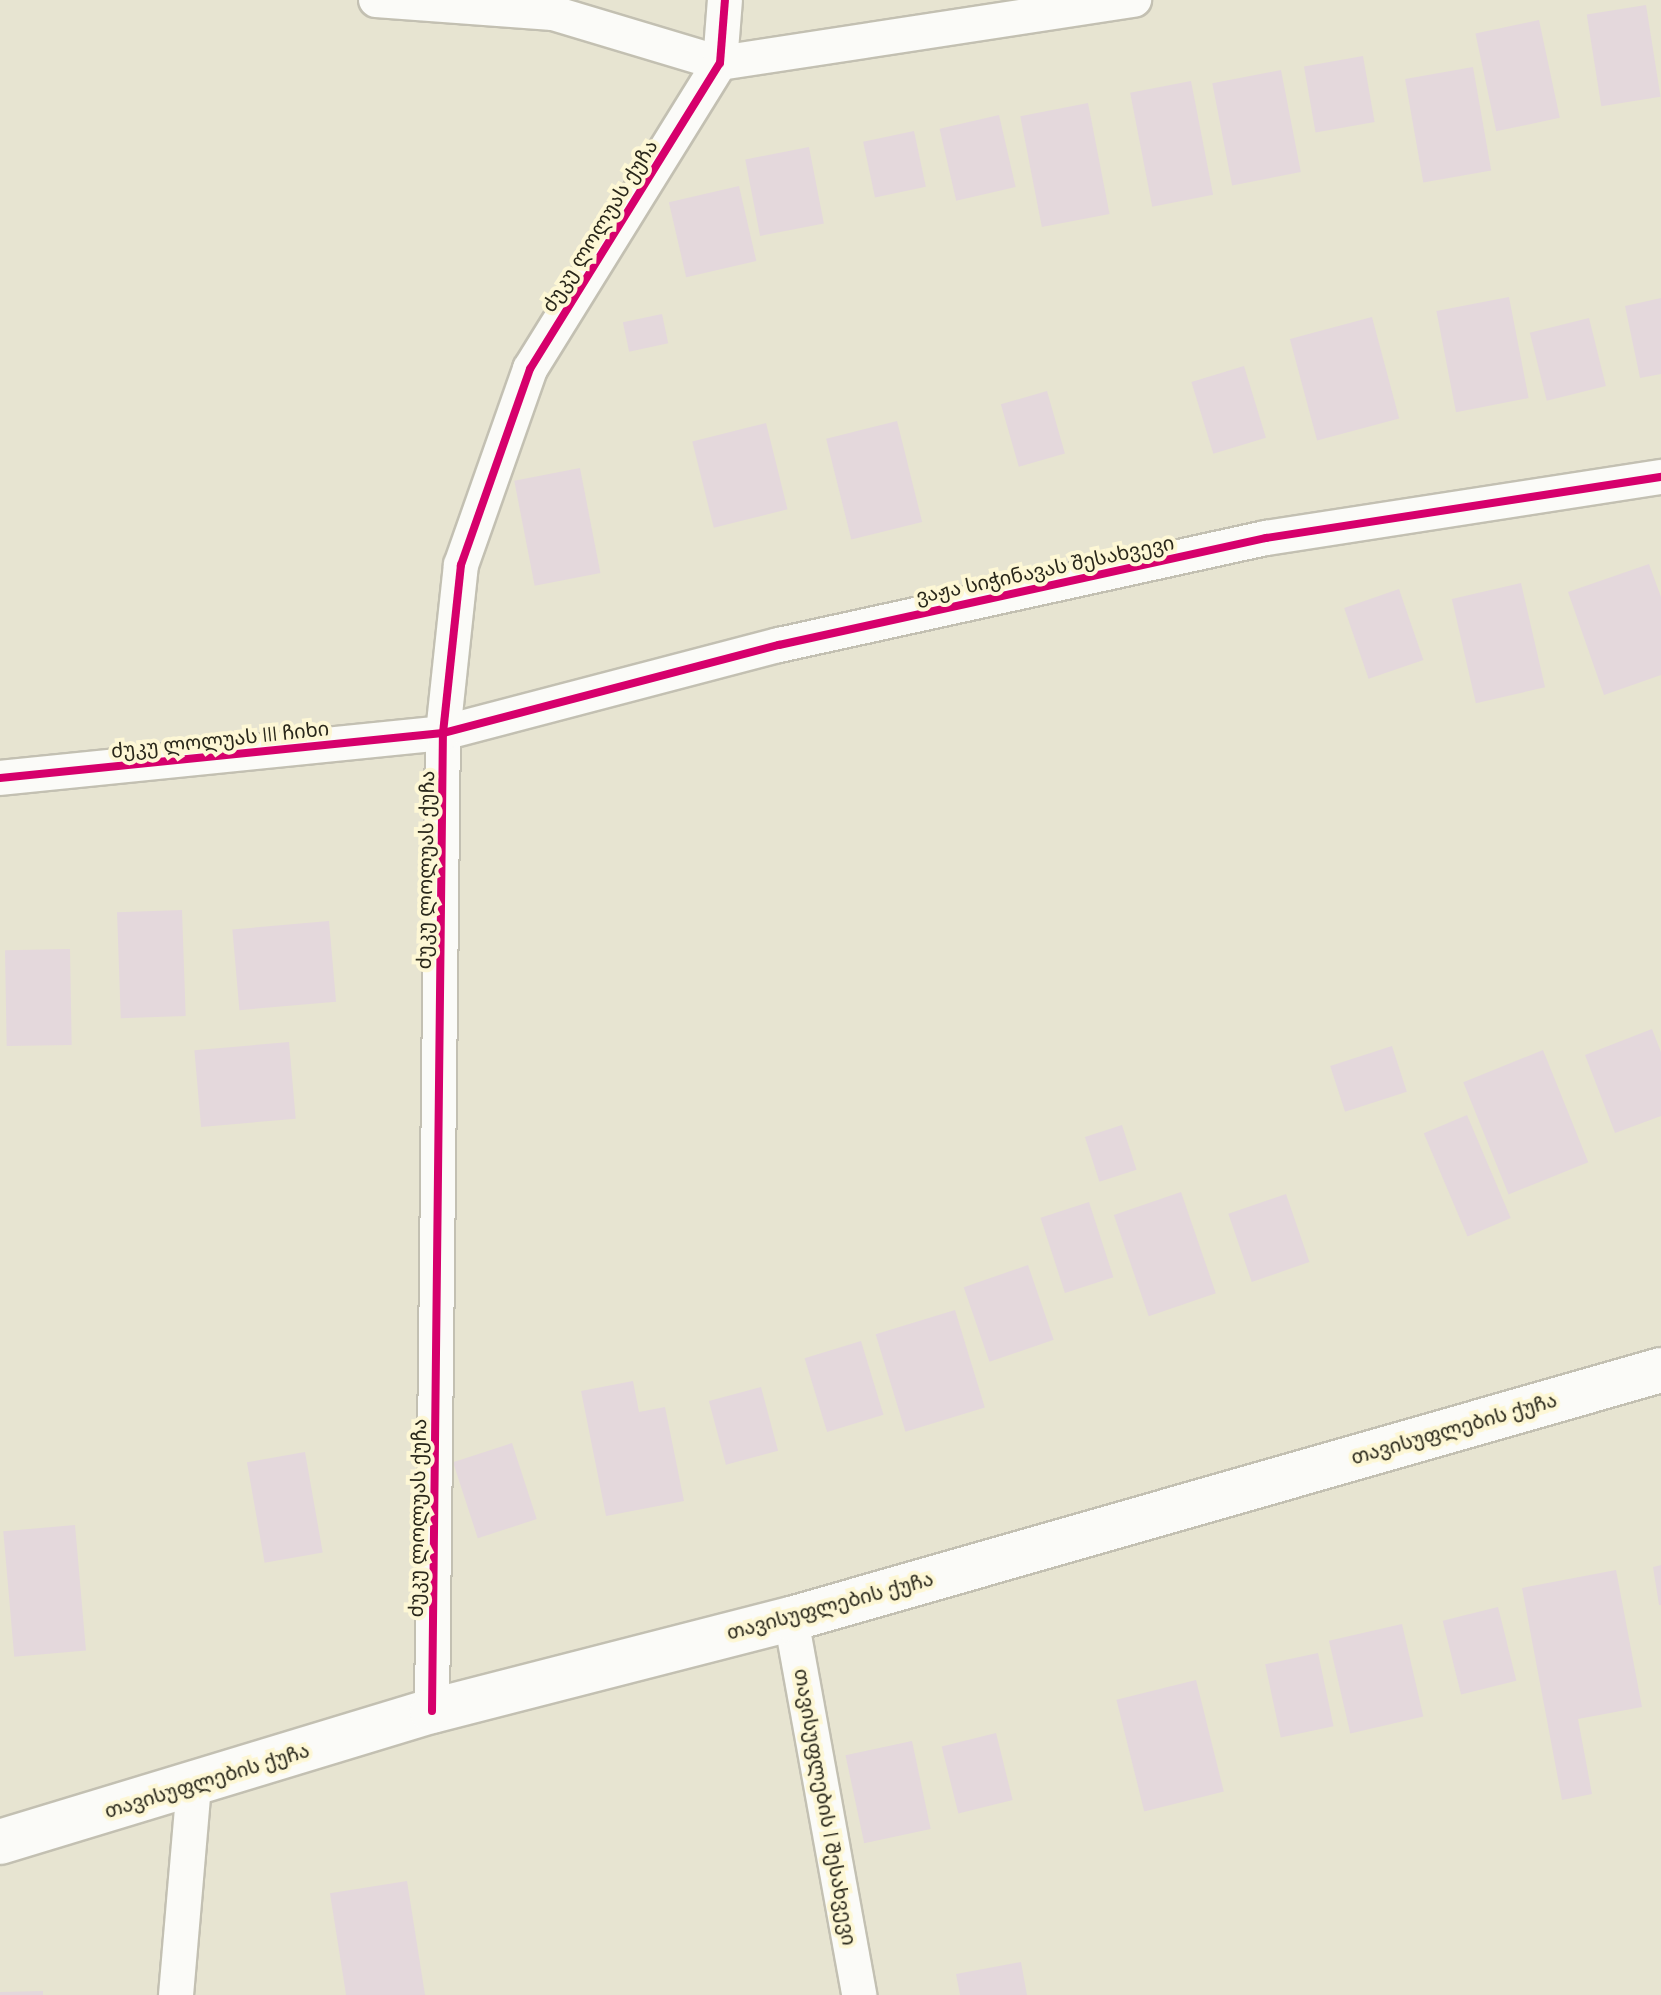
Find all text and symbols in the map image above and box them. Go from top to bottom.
street label: ძუკუ ლოლუას ქუჩა [537,135,663,317]
street label: ვაჟა სიჭინავას შესახვევი [914,531,1176,609]
street label: ძუკუ ლოლუას III ჩიხი [110,717,330,763]
street label: ძუკუ ლოლუას ქუჩა [412,770,440,970]
street label: თავისუფლების ქუჩა [1348,1388,1560,1470]
street label: ძუკუ ლოლუას ქუჩა [404,1418,432,1618]
street label: თავისუფლების ქუჩა [724,1567,936,1645]
street label: თავისუფლების I შესახვევი [789,1667,861,1947]
street label: თავისუფლების ქუჩა [102,1738,312,1824]

